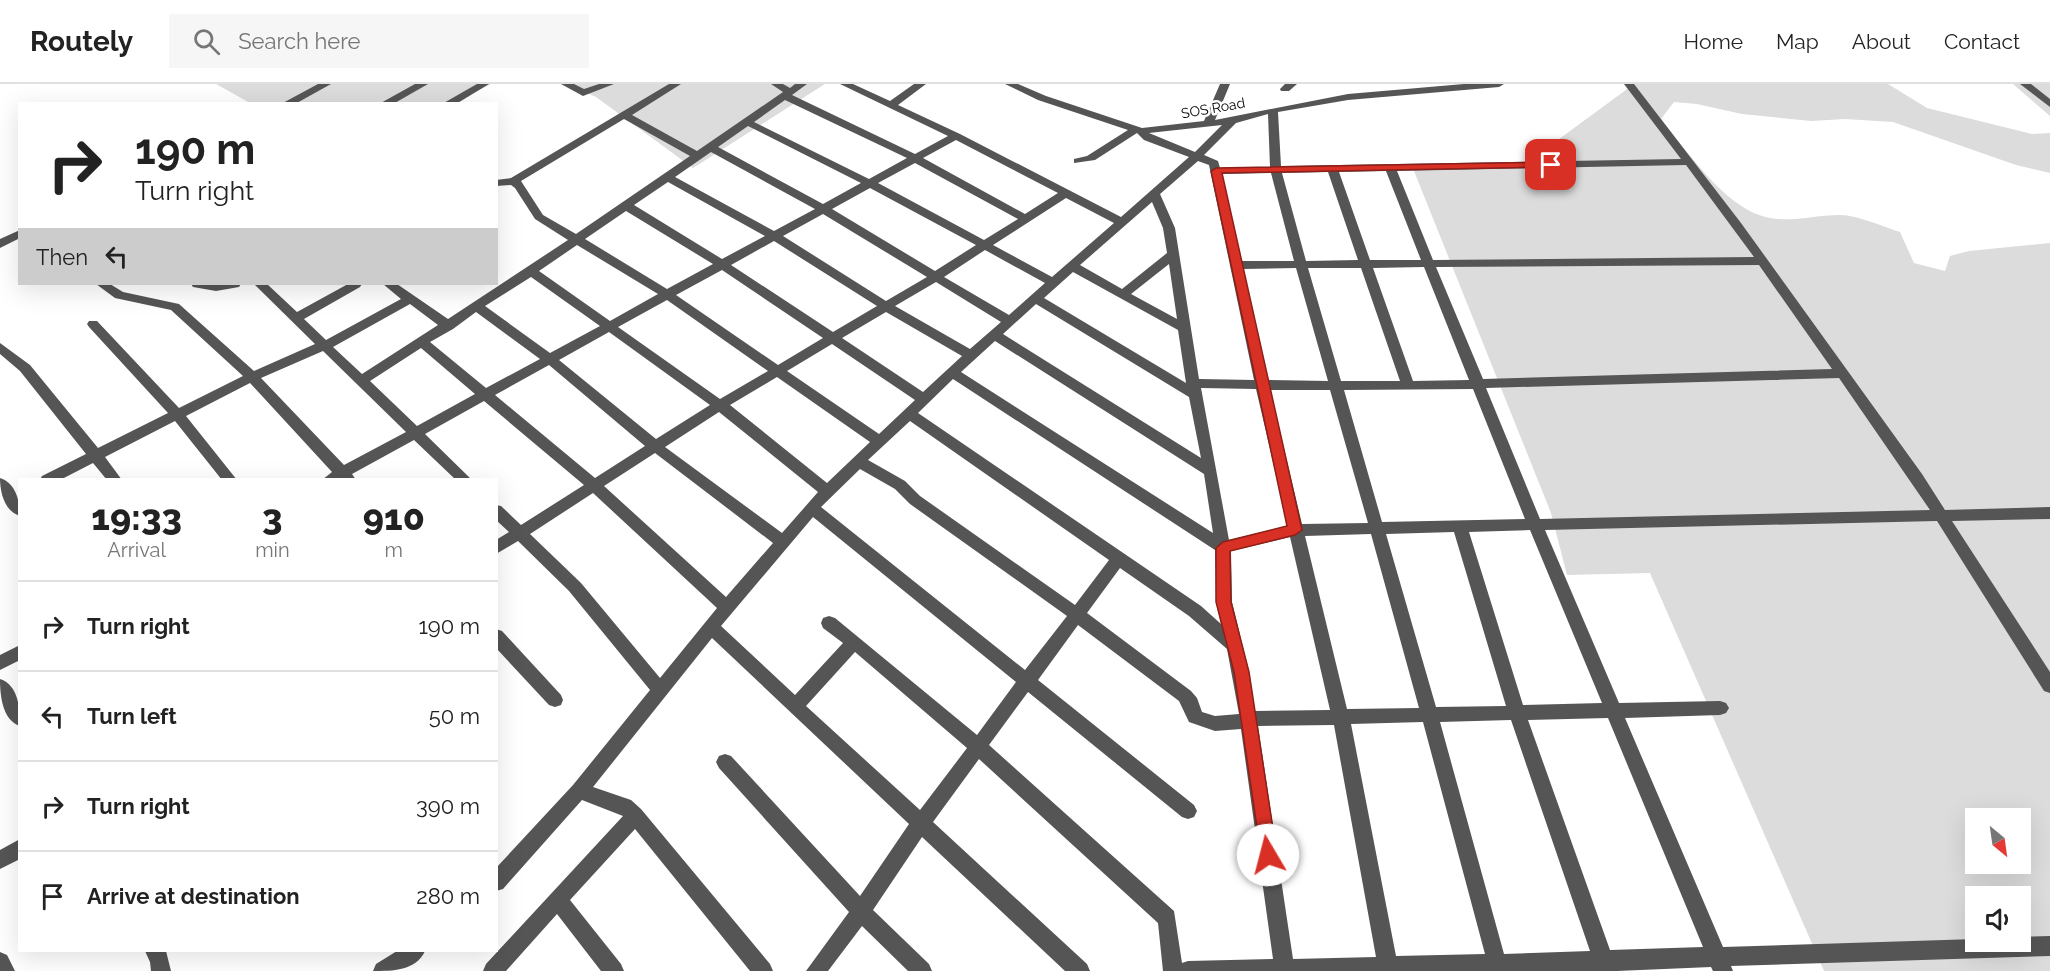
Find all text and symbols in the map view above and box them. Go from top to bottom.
search box [169,14,589,68]
text: Routely [30,25,133,58]
icon: search [190,25,223,58]
text: Search here [238,28,360,54]
text: Home [1684,29,1743,54]
text: Map [1776,29,1819,54]
text: About [1852,29,1911,54]
text: Contact [1944,29,2020,54]
street label: SOS Road [1180,95,1246,121]
text: 190 m [135,125,255,174]
icon: right [36,126,114,204]
pin [1525,139,1576,190]
icon: arrive [1534,148,1567,181]
text: Turn right [135,175,254,206]
icon: left [100,240,133,273]
text: Then [36,244,88,270]
text: 19:33 [91,496,182,538]
text: 3 [262,496,283,538]
text: 910 [363,496,425,538]
text: Arrival [107,538,166,562]
text: min [255,538,290,562]
text: m [385,538,403,562]
icon: right [36,610,69,643]
text: Turn right [87,613,190,639]
text: 190 m [418,613,480,639]
icon: left [36,700,69,733]
text: Turn left [87,703,177,729]
text: 50 m [429,703,480,729]
icon: right [36,790,69,823]
text: Turn right [87,793,190,819]
text: 390 m [416,793,480,819]
north arrow [1965,808,2031,874]
map controls [1965,808,2031,952]
position arrow [1236,823,1300,887]
icon: arrive [36,880,69,913]
text: Arrive at destination [87,883,300,909]
text: 280 m [416,883,480,909]
button: sound [1965,886,2031,952]

